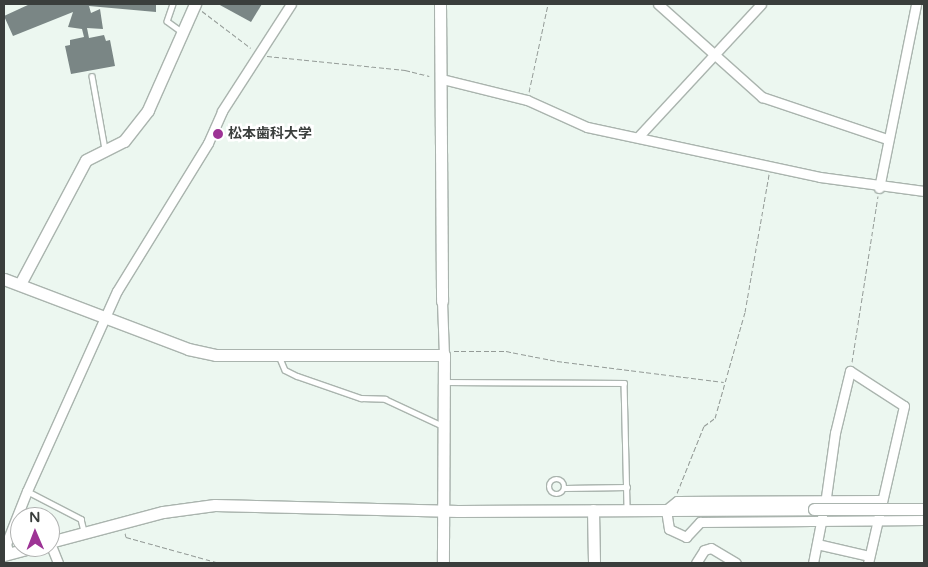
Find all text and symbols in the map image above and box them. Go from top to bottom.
place label: 松本歯科大学 [228,126,312,142]
marker: 松本歯科大学 [212,128,224,140]
north arrow [10,507,60,557]
text: N [29,509,41,526]

